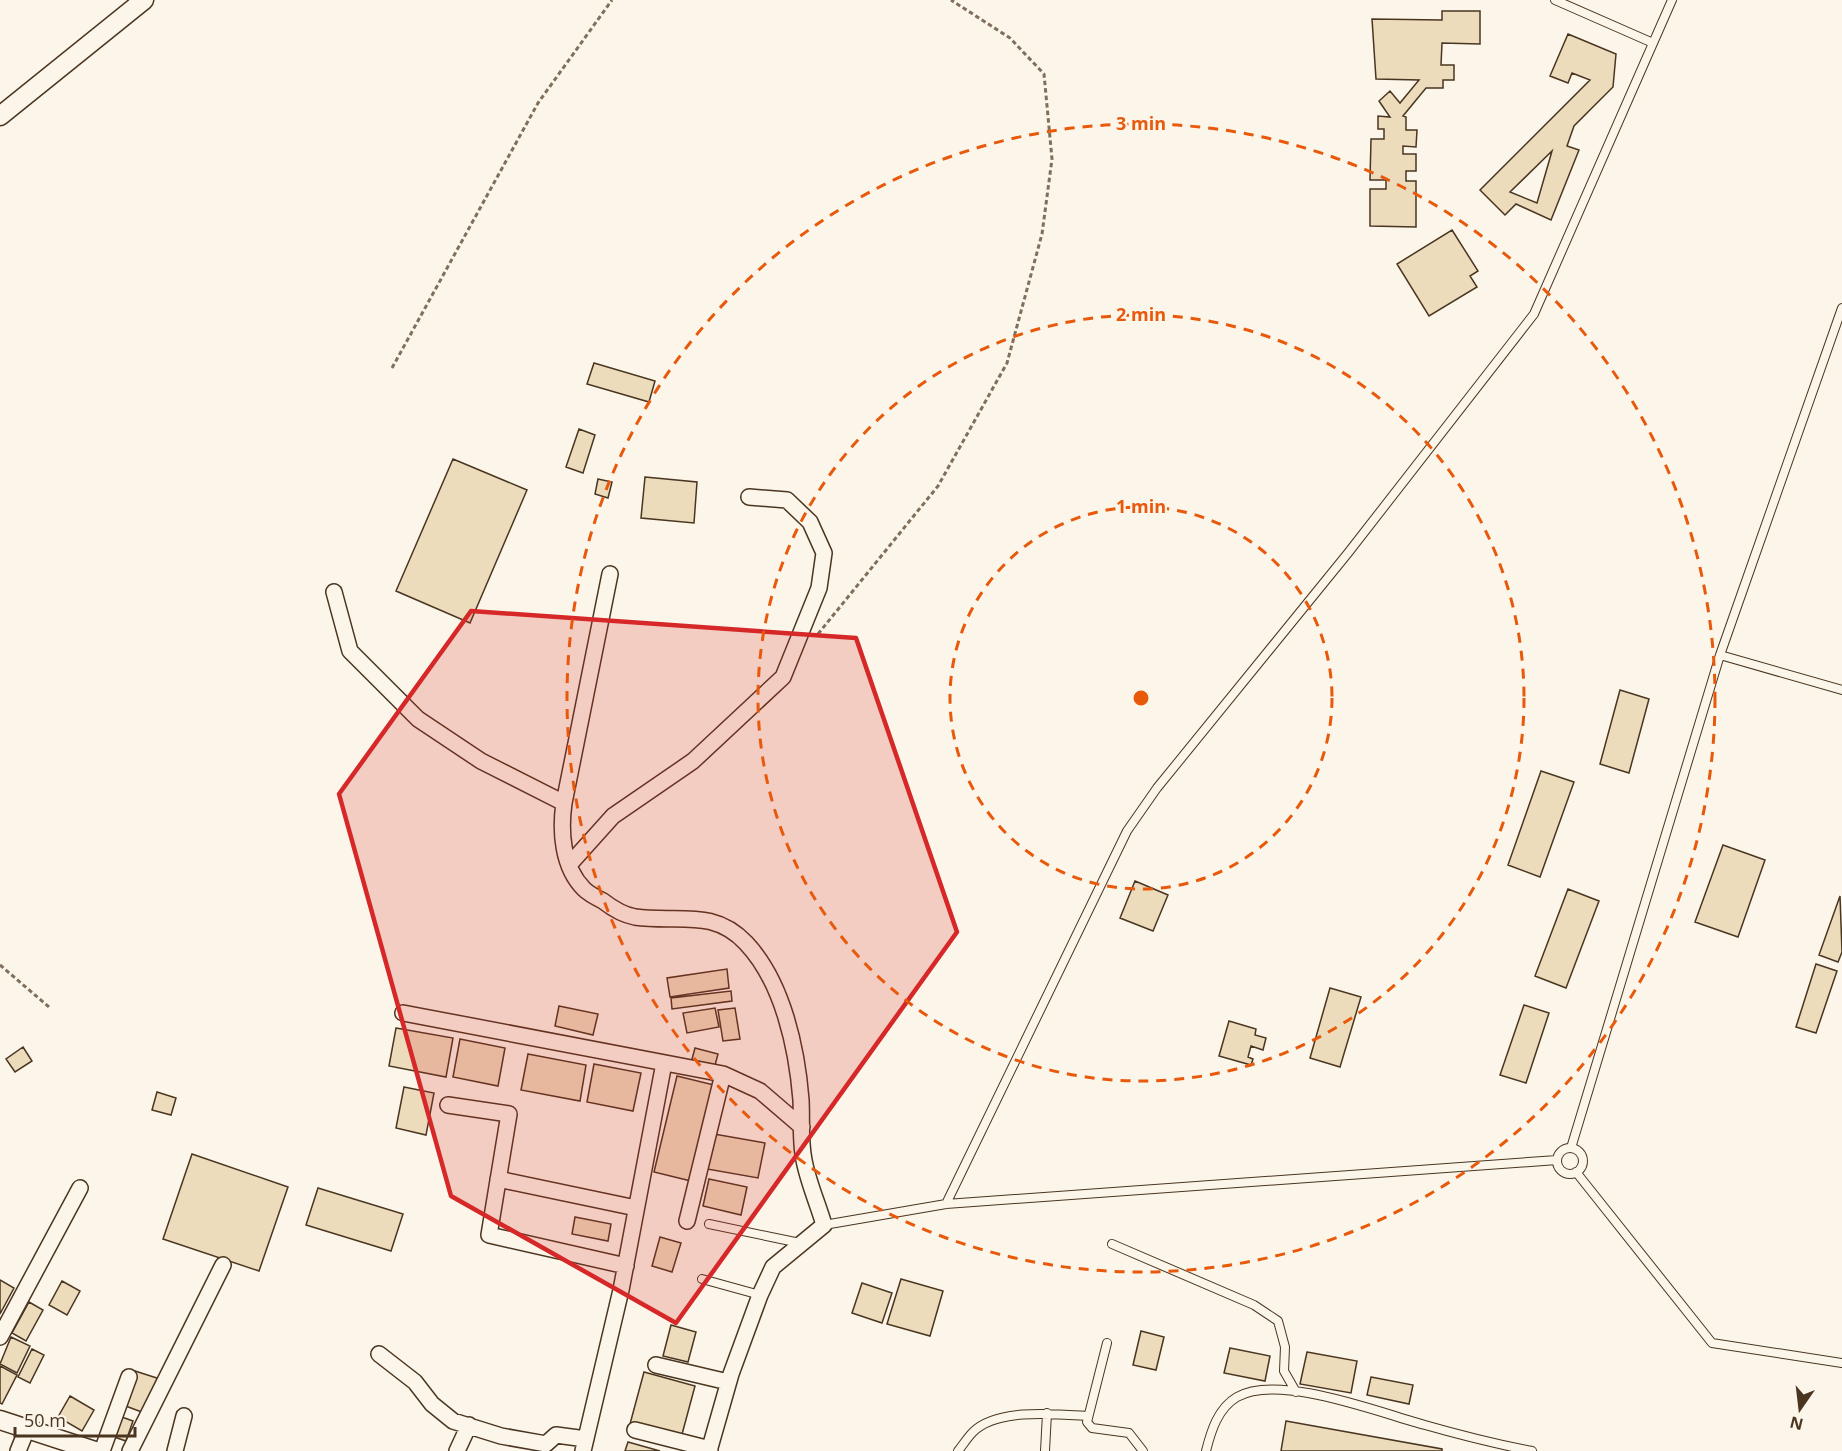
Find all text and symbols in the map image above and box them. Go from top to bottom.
text: 3 min [1116,111,1166,135]
text: 2 min [1116,302,1166,326]
text: 1 min [1116,494,1166,518]
centre of rings [1131,688,1151,708]
north arrow [1770,1379,1830,1439]
scale bar [15,1400,135,1438]
text: 50 m [24,1408,66,1432]
text: N [1787,1411,1805,1436]

